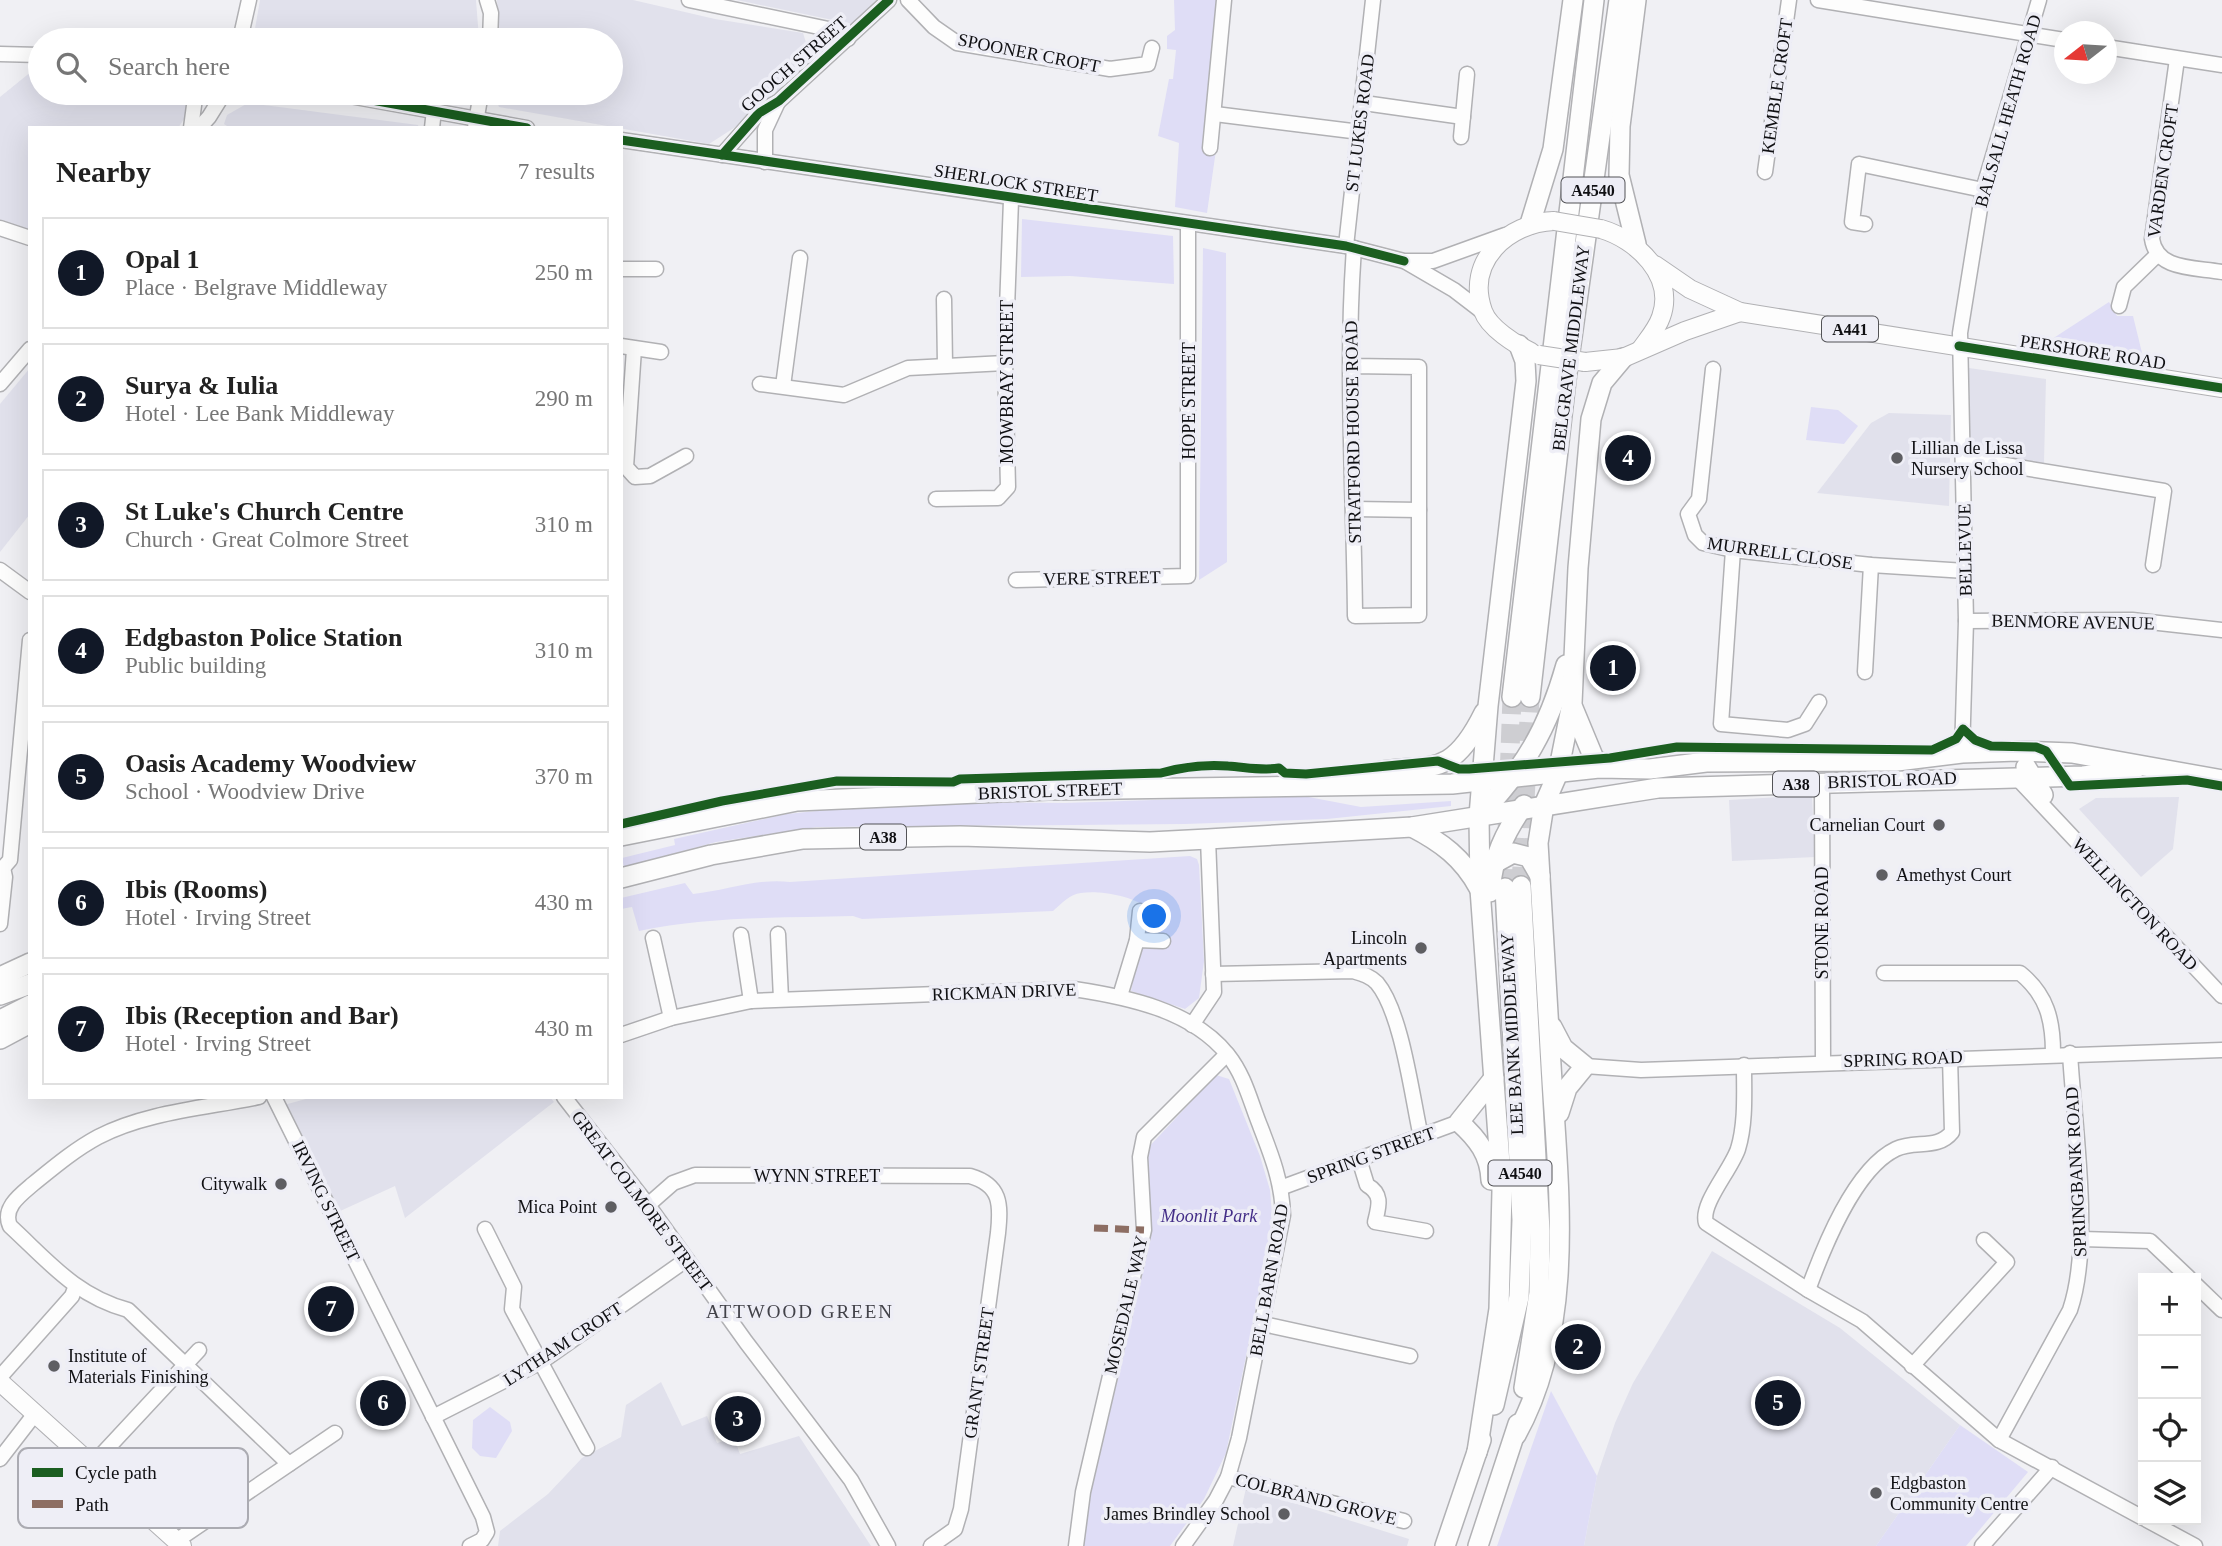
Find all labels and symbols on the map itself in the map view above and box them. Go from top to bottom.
street label: GOOCH STREET [737,12,851,116]
street label: BALSALL HEATH ROAD [1971,12,2045,210]
street label: KEMBLE CROFT [1758,17,1796,155]
north arrow [2054,21,2117,84]
street label: SPOONER CROFT [956,29,1102,77]
street label: ST LUKES ROAD [1342,53,1378,193]
street label: VARDEN CROFT [2144,103,2182,239]
street label: SHERLOCK STREET [933,160,1099,206]
road number: A4540 [1562,178,1624,202]
street label: BELGRAVE MIDDLEWAY [1548,244,1594,452]
street label: MOWBRAY STREET [997,300,1017,464]
road number: A441 [1822,316,1878,342]
street label: STRATFORD HOUSE ROAD [1341,320,1365,544]
street label: PERSHORE ROAD [2019,331,2167,373]
street label: HOPE STREET [1179,342,1199,460]
pin: 4 [1605,432,1651,484]
place label: Lillian de Lissa Nursery School [1911,438,2023,479]
marker: Lillian de Lissa Nursery School [1889,450,1905,466]
street label: BELLEVUE [1954,503,1976,597]
street label: MURRELL CLOSE [1706,533,1854,573]
street label: VERE STREET [1043,567,1161,589]
street label: BENMORE AVENUE [1991,611,2155,633]
pin: 1 [1590,642,1636,694]
street label: BRISTOL ROAD [1827,768,1957,792]
road number: A38 [1773,772,1819,796]
street label: BRISTOL STREET [977,778,1123,804]
place label: Carnelian Court [1810,815,1925,835]
marker: Carnelian Court [1931,817,1947,833]
road number: A38 [860,824,906,850]
street label: WELLINGTON ROAD [2068,834,2202,974]
place label: Amethyst Court [1896,865,2012,885]
street label: STONE ROAD [1812,866,1832,980]
marker: Amethyst Court [1874,867,1890,883]
your location [1137,899,1171,933]
place label: Lincoln Apartments [1323,928,1407,969]
street label: LEE BANK MIDDLEWAY [1497,932,1527,1136]
marker: Lincoln Apartments [1413,940,1429,956]
street label: RICKMAN DRIVE [931,979,1077,1005]
street label: SPRING ROAD [1843,1047,1963,1071]
street label: SPRINGBANK ROAD [2062,1086,2090,1258]
street label: GREAT COLMORE STREET [568,1107,716,1295]
street label: SPRING STREET [1304,1123,1438,1187]
street label: IRVING STREET [288,1137,364,1265]
road number: A4540 [1488,1161,1552,1186]
street label: WYNN STREET [754,1166,880,1186]
place label: Citywalk [201,1174,267,1194]
marker: Citywalk [273,1176,289,1192]
place label: Mica Point [518,1197,597,1217]
marker: Mica Point [603,1199,619,1215]
street label: BELL BARN ROAD [1246,1202,1292,1358]
park label: Moonlit Park [1160,1206,1258,1226]
street label: MOSEDALE WAY [1100,1234,1152,1376]
pin: 7 [308,1283,354,1335]
street label: LYTHAM CROFT [500,1298,626,1390]
district label: ATTWOOD GREEN [706,1301,894,1322]
street label: GRANT STREET [960,1306,998,1440]
pin: 2 [1555,1321,1601,1373]
place label: Institute of Materials Finishing [68,1346,209,1387]
marker: Institute of Materials Finishing [46,1358,62,1374]
pin: 6 [360,1377,406,1429]
pin: 5 [1755,1377,1801,1429]
pin: 3 [715,1393,761,1445]
legend [18,1448,248,1528]
text: Cycle path [75,1462,157,1483]
street label: COLBRAND GROVE [1233,1469,1399,1529]
place label: Edgbaston Community Centre [1890,1473,2029,1514]
marker: Edgbaston Community Centre [1868,1485,1884,1501]
text: Path [75,1494,109,1515]
place label: James Brindley School [1104,1504,1270,1524]
marker: James Brindley School [1276,1506,1292,1522]

